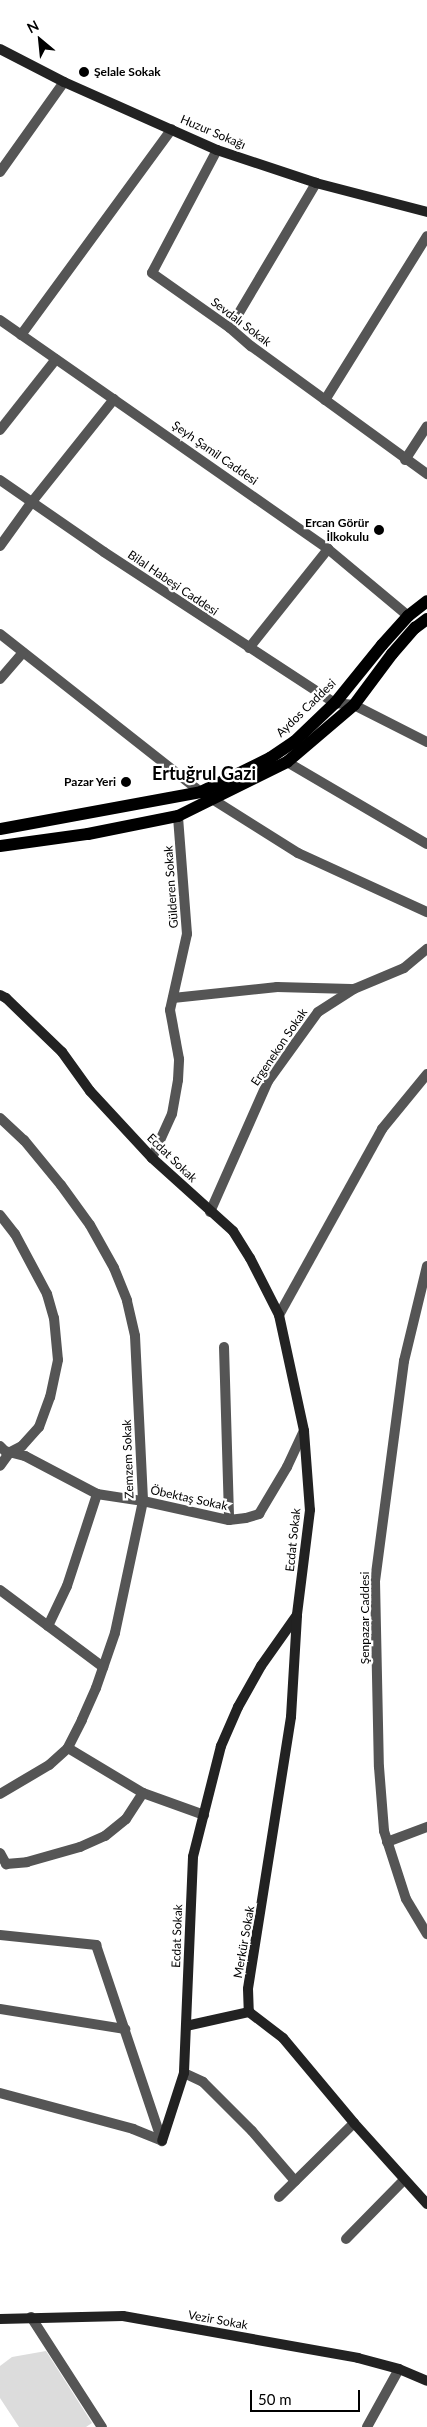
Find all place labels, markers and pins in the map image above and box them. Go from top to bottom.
place label: Şelale Sokak [94,65,161,79]
marker: Şelale Sokak [78,66,90,78]
place label: Ercan Görür İlkokulu [305,516,369,544]
marker: Ercan Görür İlkokulu [373,524,385,536]
place label: Pazar Yeri [63,775,116,789]
marker: Pazar Yeri [120,776,132,788]

